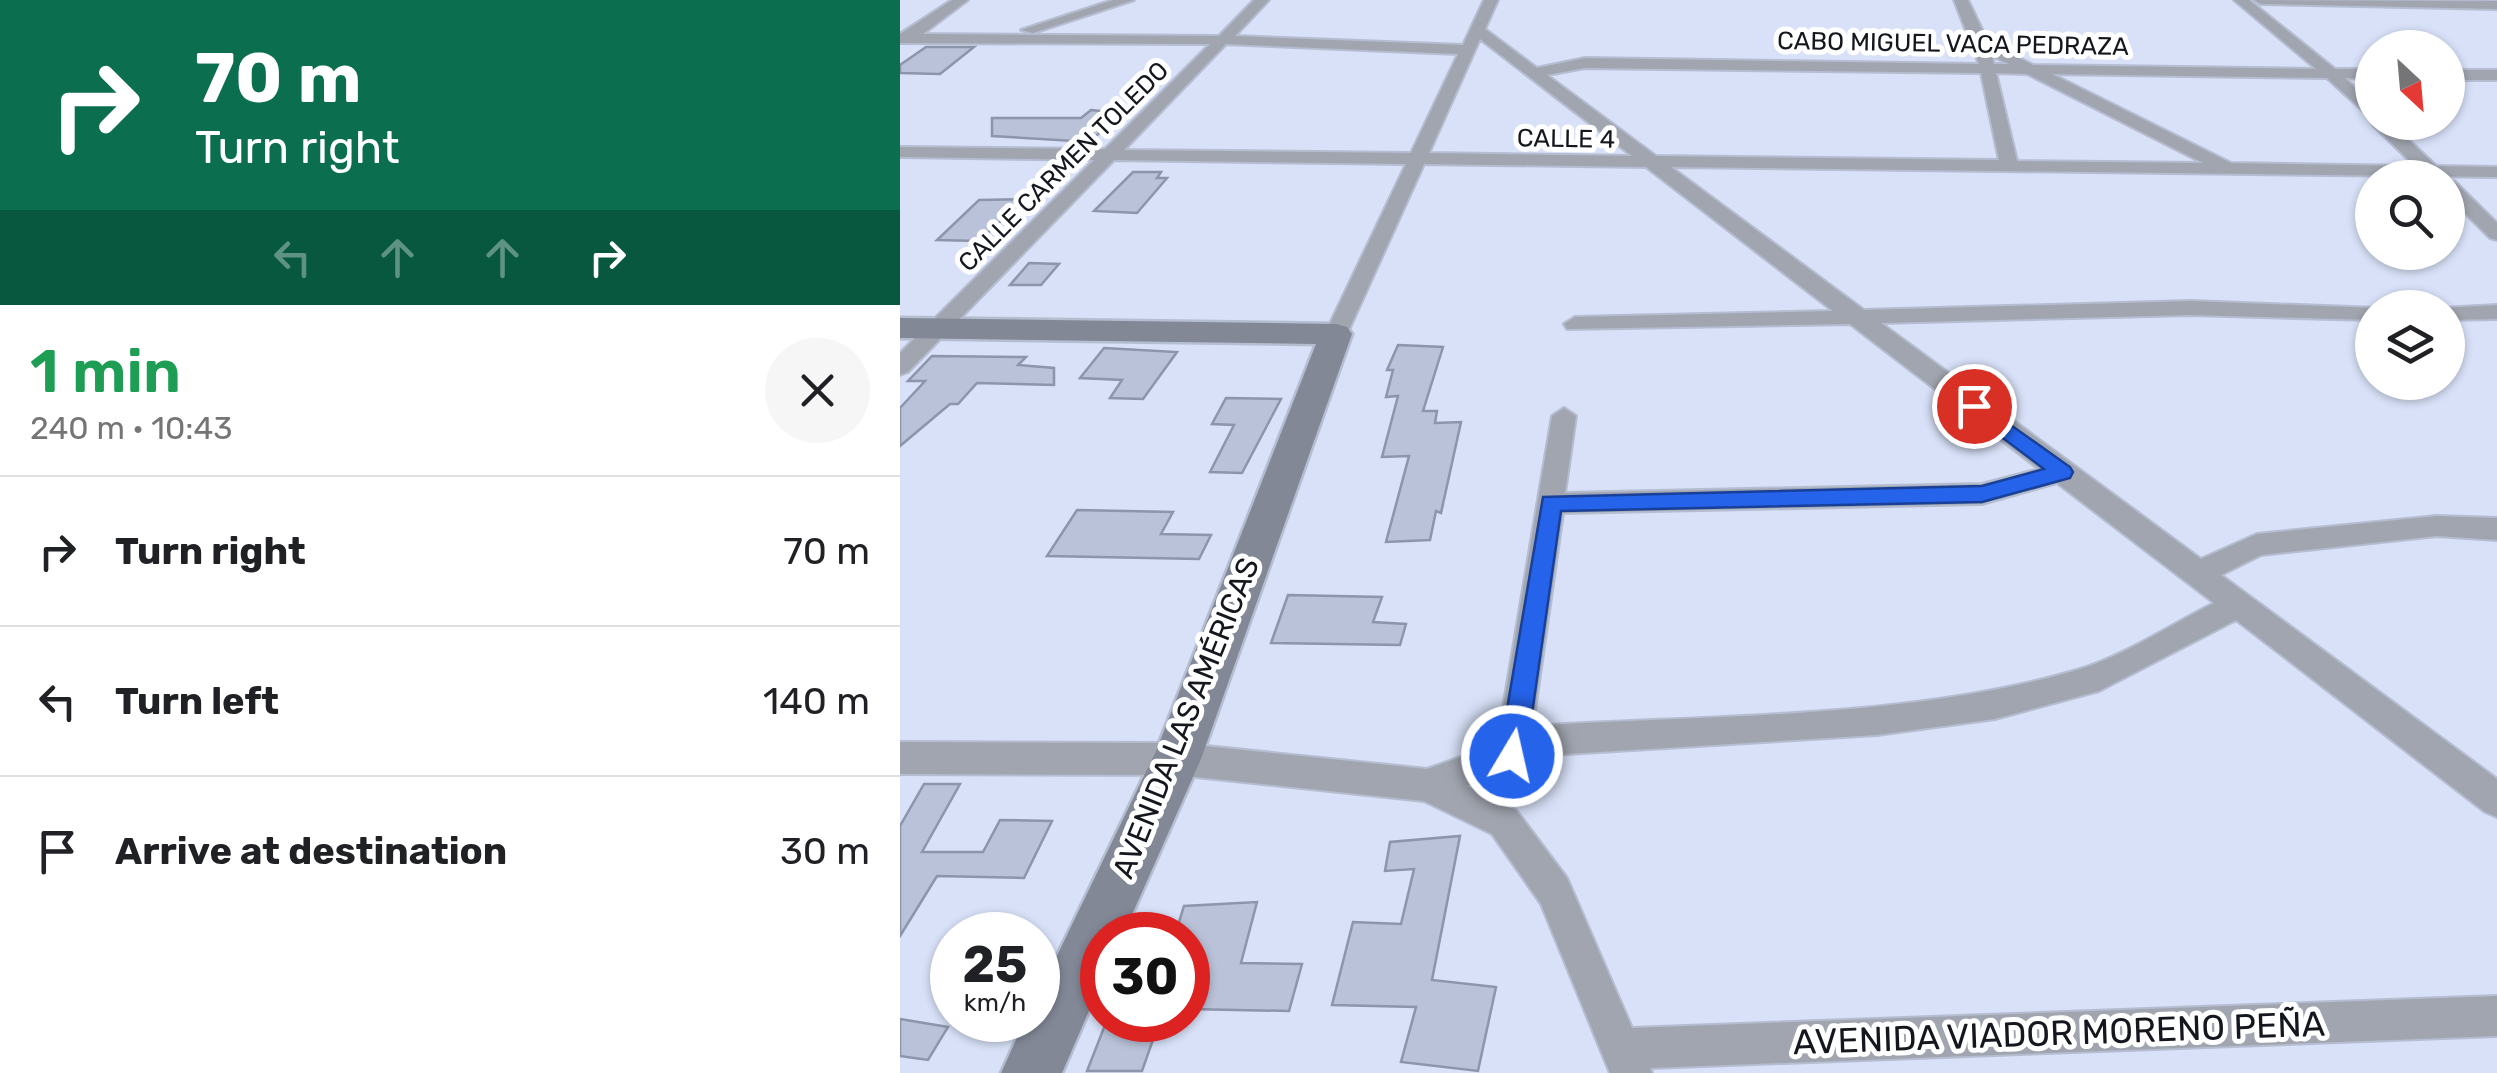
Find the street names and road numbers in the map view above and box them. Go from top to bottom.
street label: CABO MIGUEL VACA PEDRAZA [1777,26,2129,61]
street label: CALLE CARMEN TOLEDO [953,56,1174,277]
street label: CALLE 4 [1517,123,1615,154]
street label: AVENIDA LAS AMÉRICAS [1105,552,1267,884]
street label: AVENIDA VIADOR MORENO PEÑA [1792,1003,2326,1063]

